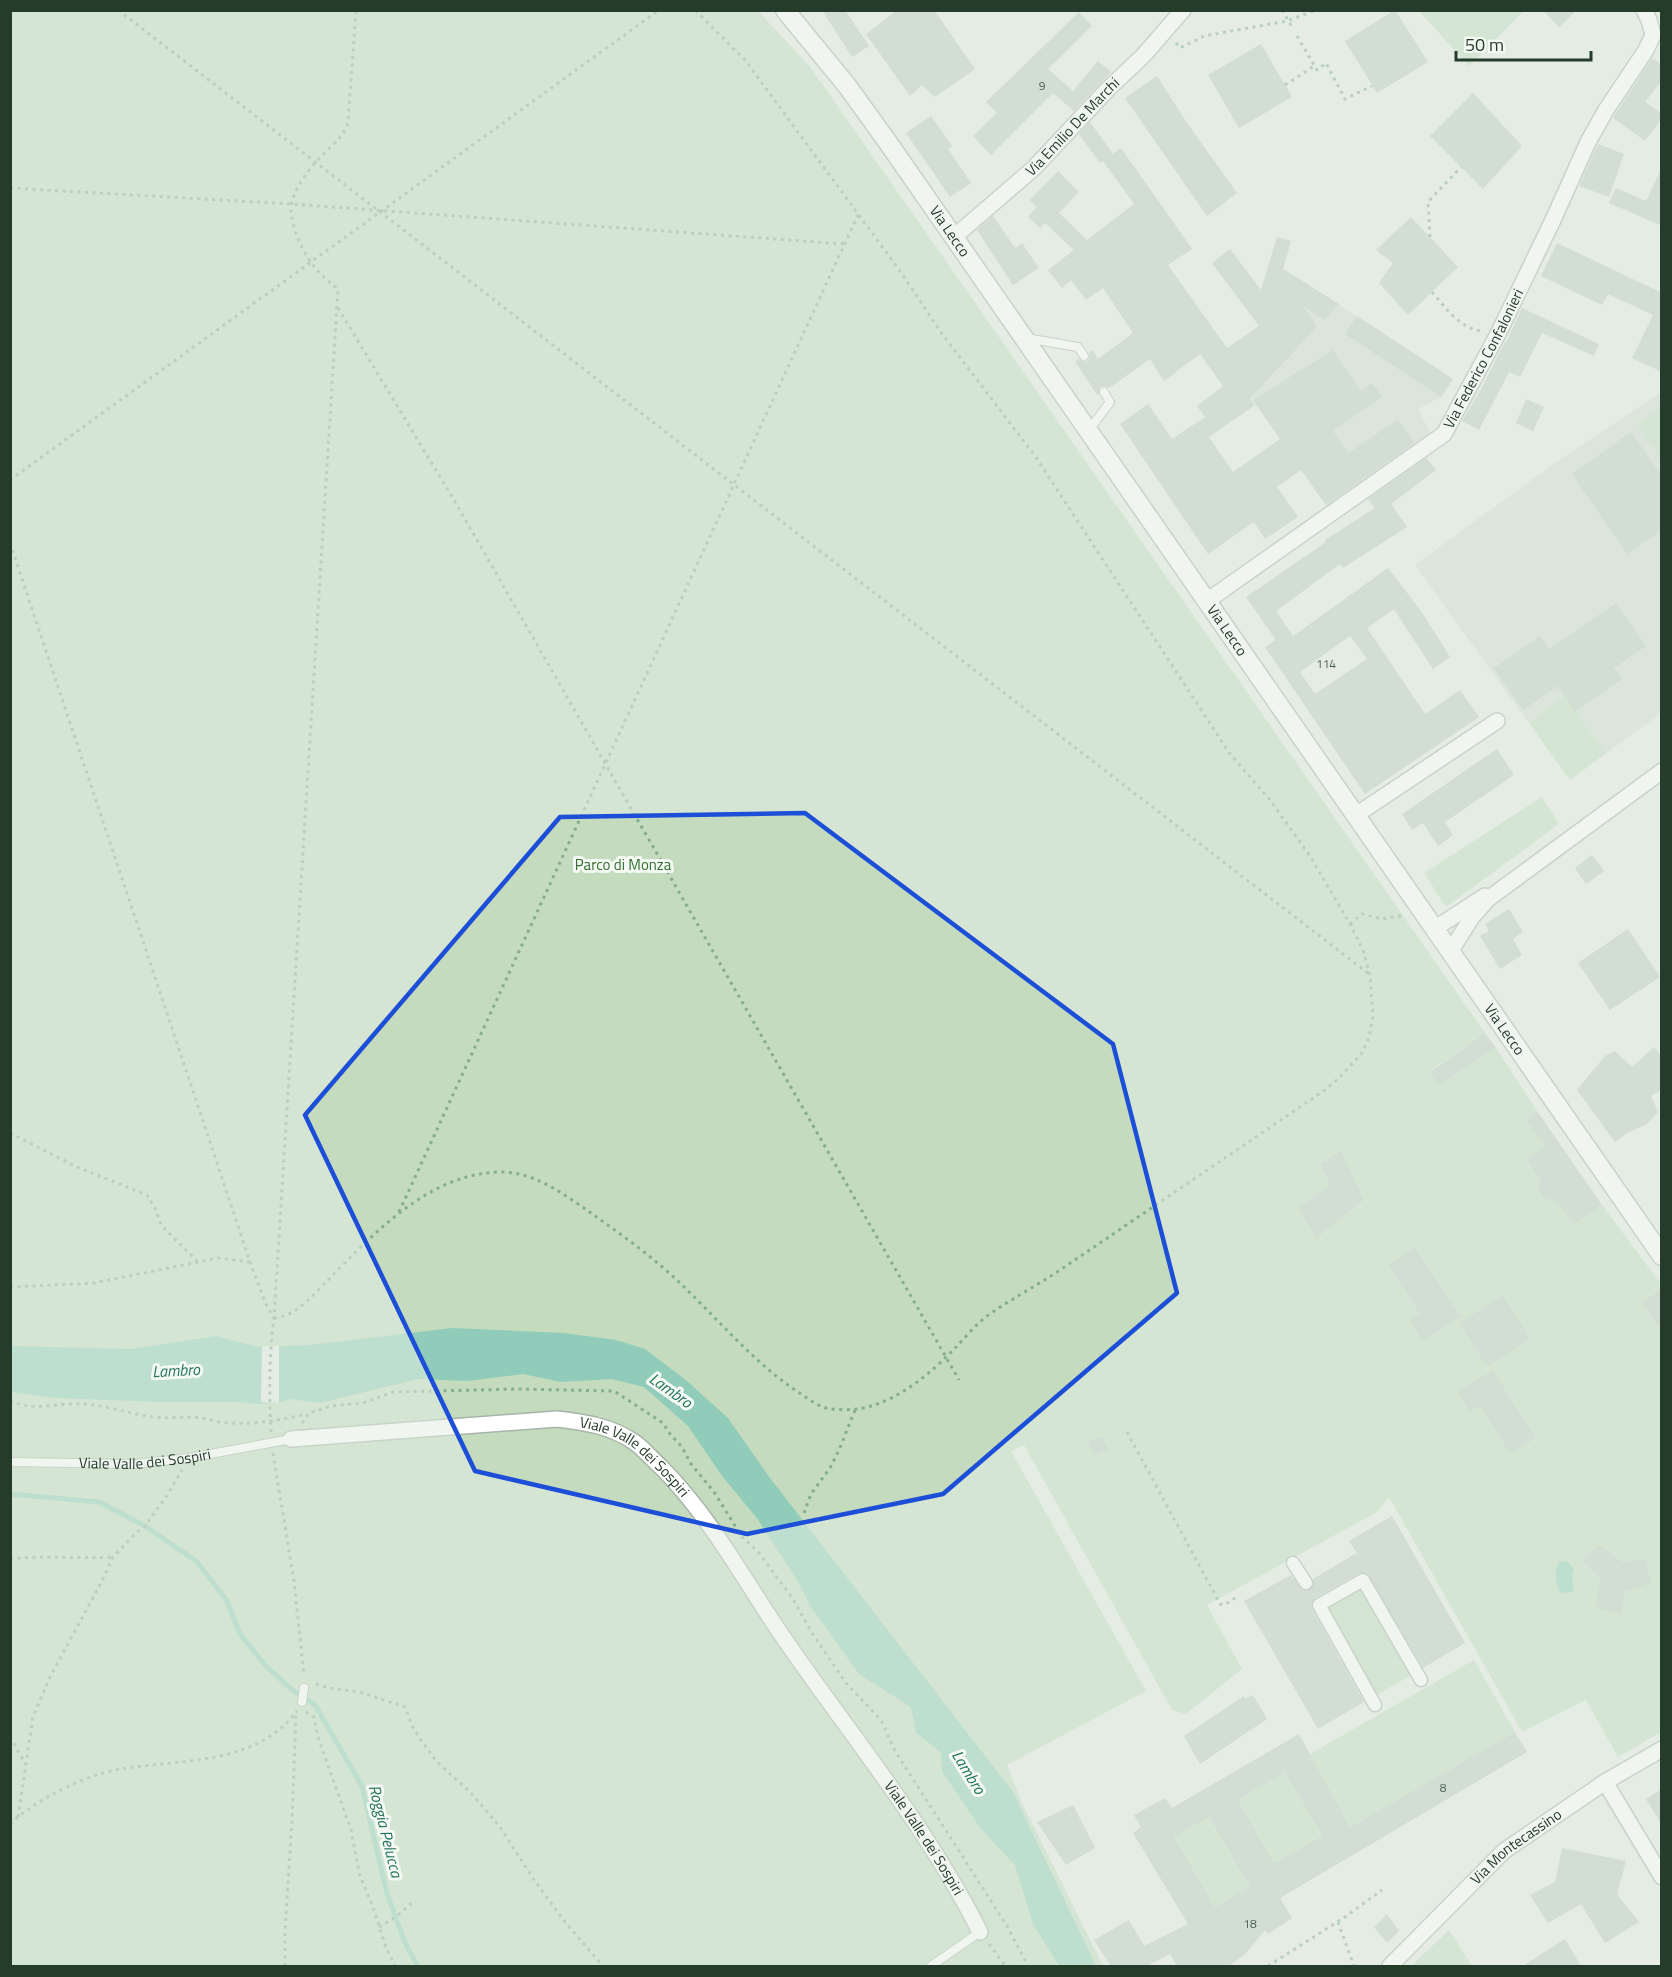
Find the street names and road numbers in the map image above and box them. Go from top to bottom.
street label: Via Emilio De Marchi [1020,72,1125,182]
street label: Via Lecco [924,200,976,262]
street label: Via Federico Confalonieri [1437,285,1529,433]
street label: Via Lecco [1201,600,1254,661]
street label: Via Lecco [1479,999,1531,1060]
street label: Viale Valle dei Sospiri [578,1410,695,1502]
street label: Viale Valle dei Sospiri [79,1442,213,1475]
street label: Viale Valle dei Sospiri [879,1776,970,1899]
street label: Via Montecassino [1465,1803,1566,1890]

